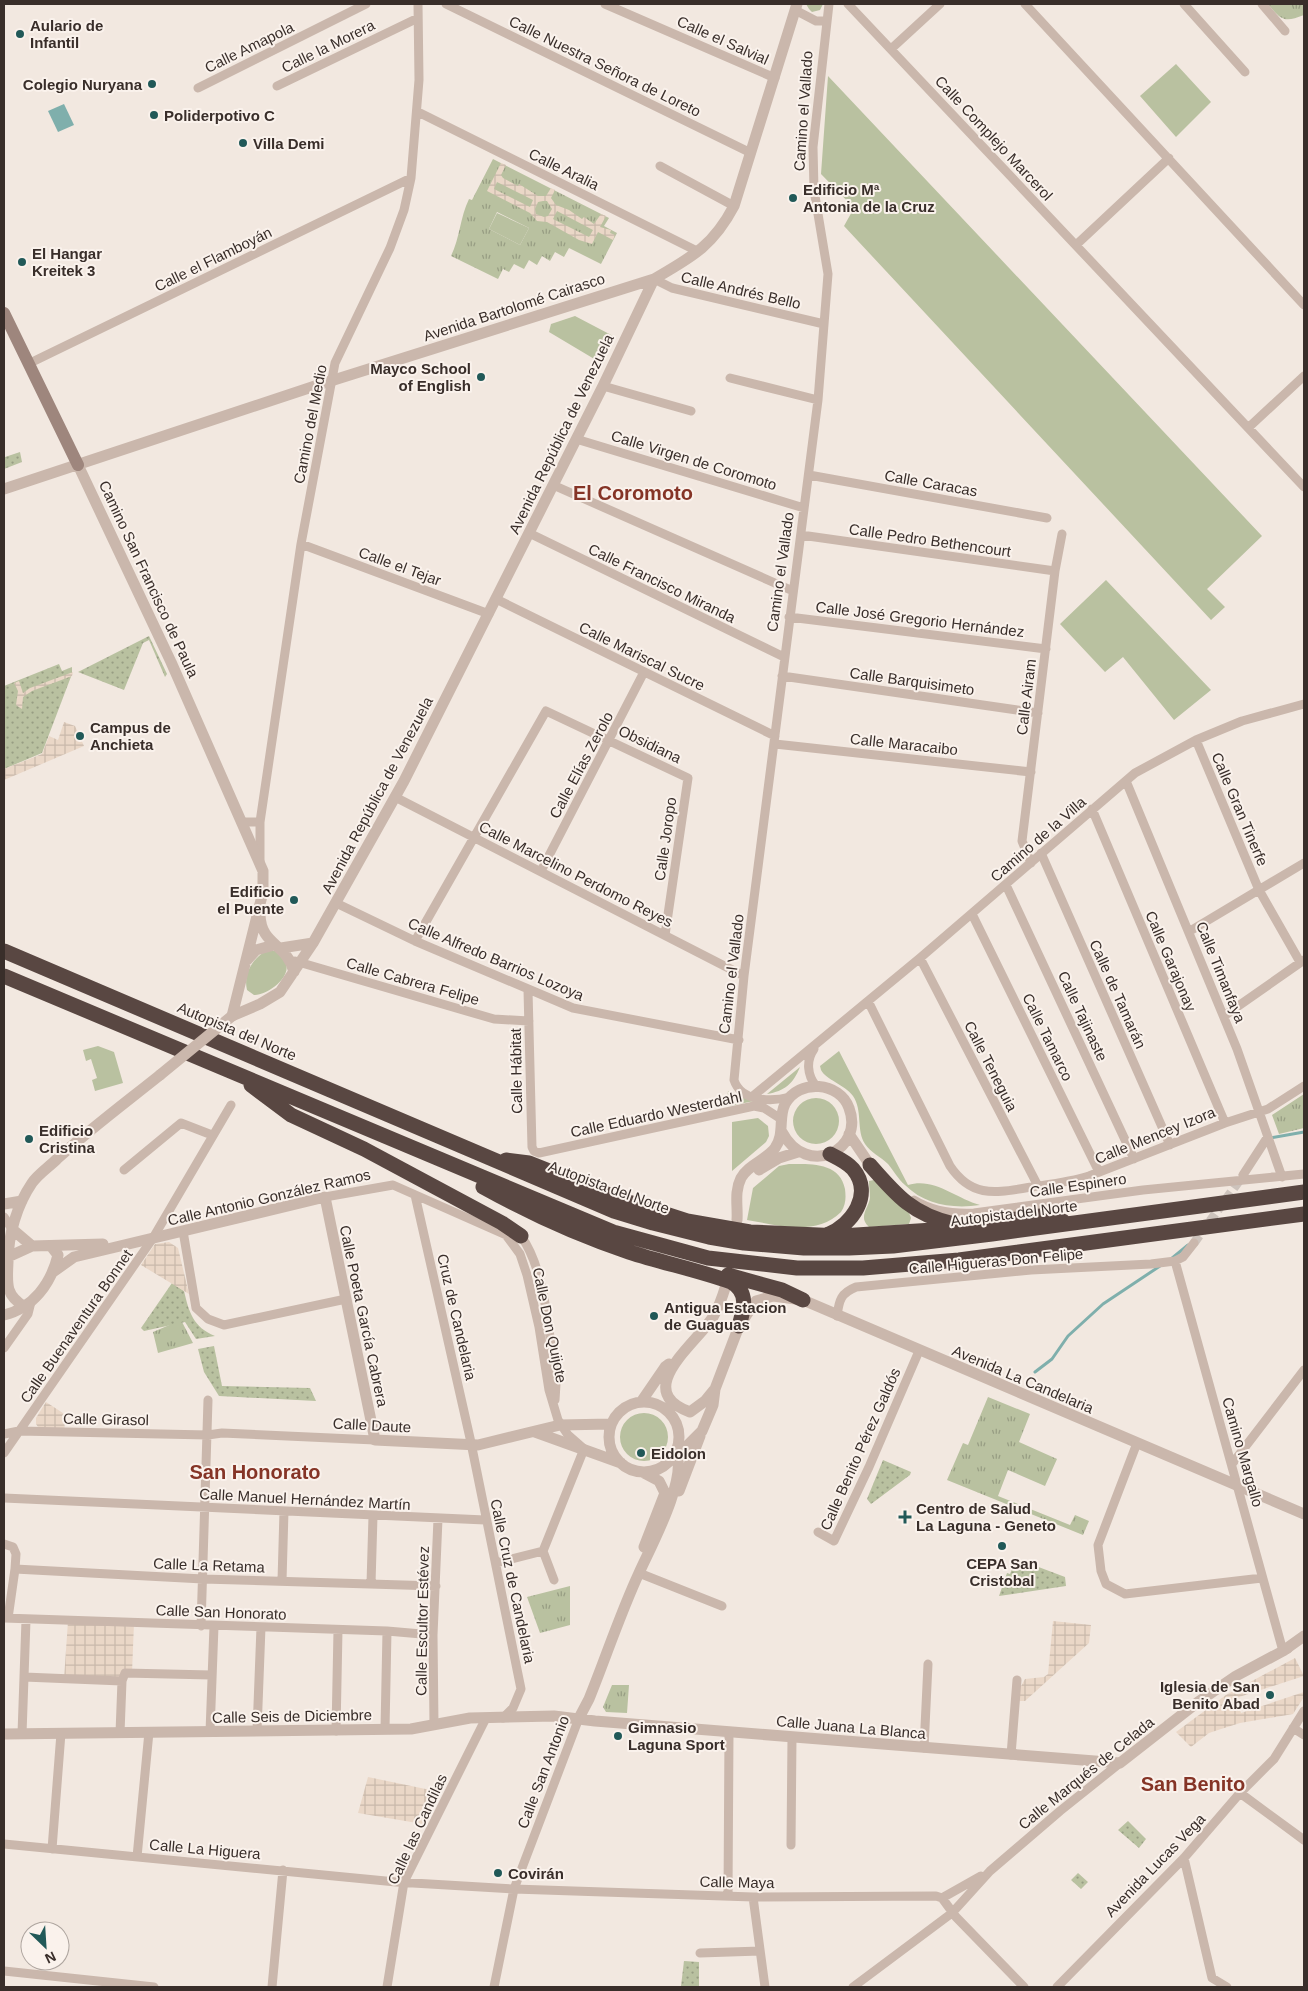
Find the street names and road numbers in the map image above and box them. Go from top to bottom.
street label: Calle Nuestra Señora de Loreto [506,12,704,120]
street label: Calle el Salvial [675,12,771,68]
street label: Calle la Morera [279,16,378,76]
street label: Calle Amapola [202,18,297,76]
street label: Camino el Vallado [790,50,816,172]
street label: Calle Complejo Marcerol [932,72,1056,204]
street label: Calle Aralia [526,145,602,194]
street label: Calle el Flamboyán [152,223,274,295]
street label: Calle Andrés Bello [679,268,803,312]
street label: Avenida Bartolomé Cairasco [421,270,607,344]
street label: Avenida República de Venezuela [505,331,617,537]
street label: Camino del Medio [290,363,330,485]
street label: Calle Virgen de Coromoto [609,427,779,493]
street label: Calle Caracas [883,466,979,500]
street label: Camino San Francisco de Paula [96,478,202,681]
street label: Camino el Vallado [763,511,797,633]
street label: Calle Pedro Bethencourt [848,520,1013,560]
street label: Calle Francisco Miranda [586,540,739,626]
street label: Calle el Tejar [356,543,444,589]
street label: Calle José Gregorio Hernández [815,598,1025,640]
street label: Calle Mariscal Sucre [576,618,708,694]
street label: Calle Airam [1013,658,1039,736]
street label: Calle Barquisimeto [848,664,976,698]
street label: Avenida República de Venezuela [318,693,436,896]
street label: Calle Elías Zerolo [546,709,616,821]
street label: Obsidiana [616,722,685,767]
street label: Calle Maracaibo [849,730,959,758]
street label: Calle Gran Tinerfe [1208,750,1272,868]
street label: Camino de la Villa [987,793,1090,885]
street label: Calle Joropo [651,796,679,882]
street label: Calle Marcelino Perdomo Reyes [476,818,676,930]
street label: Calle Garajonay [1142,908,1200,1014]
street label: Camino el Vallado [715,913,747,1035]
street label: Calle Alfredo Barrios Lozoya [406,914,587,1004]
street label: Calle Timanfaya [1193,919,1249,1026]
street label: Calle de Tamarán [1086,937,1150,1051]
street label: Calle Cabrera Felipe [345,954,481,1008]
street label: Calle Tajinaste [1055,968,1111,1064]
street label: Calle Tamarco [1019,990,1077,1084]
street label: Autopista del Norte [175,998,299,1064]
street label: Calle Teneguia [961,1018,1021,1115]
street label: Calle Hábitat [507,1027,525,1114]
street label: Calle Eduardo Westerdahl [569,1088,743,1140]
street label: Calle Mencey Izora [1092,1103,1218,1167]
street label: Autopista del Norte [546,1157,672,1217]
street label: Calle Antonio González Ramos [166,1165,372,1229]
street label: Calle Espinero [1029,1170,1127,1200]
street label: Autopista del Norte [950,1197,1078,1229]
street label: Calle Poeta García Cabrera [336,1224,392,1409]
street label: Calle Buenaventura Bonnet [16,1245,136,1406]
street label: Calle Higueras Don Felipe [908,1245,1084,1277]
street label: Cruz de Candelaria [434,1252,480,1383]
street label: Calle Don Quijote [529,1266,571,1384]
street label: Avenida La Candelaria [950,1342,1097,1417]
street label: Calle Benito Pérez Galdós [816,1365,904,1533]
street label: Camino Margallo [1219,1395,1267,1509]
street label: Calle Girasol [63,1410,149,1428]
street label: Calle Daute [332,1414,412,1436]
street label: Calle Manuel Hernández Martín [199,1485,411,1513]
street label: Calle Cruz de Candelaria [487,1497,539,1665]
street label: Calle Escultor Estévez [412,1546,432,1696]
street label: Calle La Retama [153,1555,266,1575]
street label: Calle San Honorato [155,1601,287,1623]
street label: Calle Seis de Diciembre [212,1706,372,1726]
street label: Calle Juana La Blanca [775,1712,927,1742]
street label: Calle San Antonio [514,1713,572,1831]
street label: Calle Marqués de Celada [1015,1713,1158,1833]
street label: Calle las Candilas [384,1771,450,1887]
street label: Avenida Lucas Vega [1101,1810,1209,1920]
street label: Calle La Higuera [149,1836,262,1862]
street label: Calle Maya [699,1873,775,1891]

